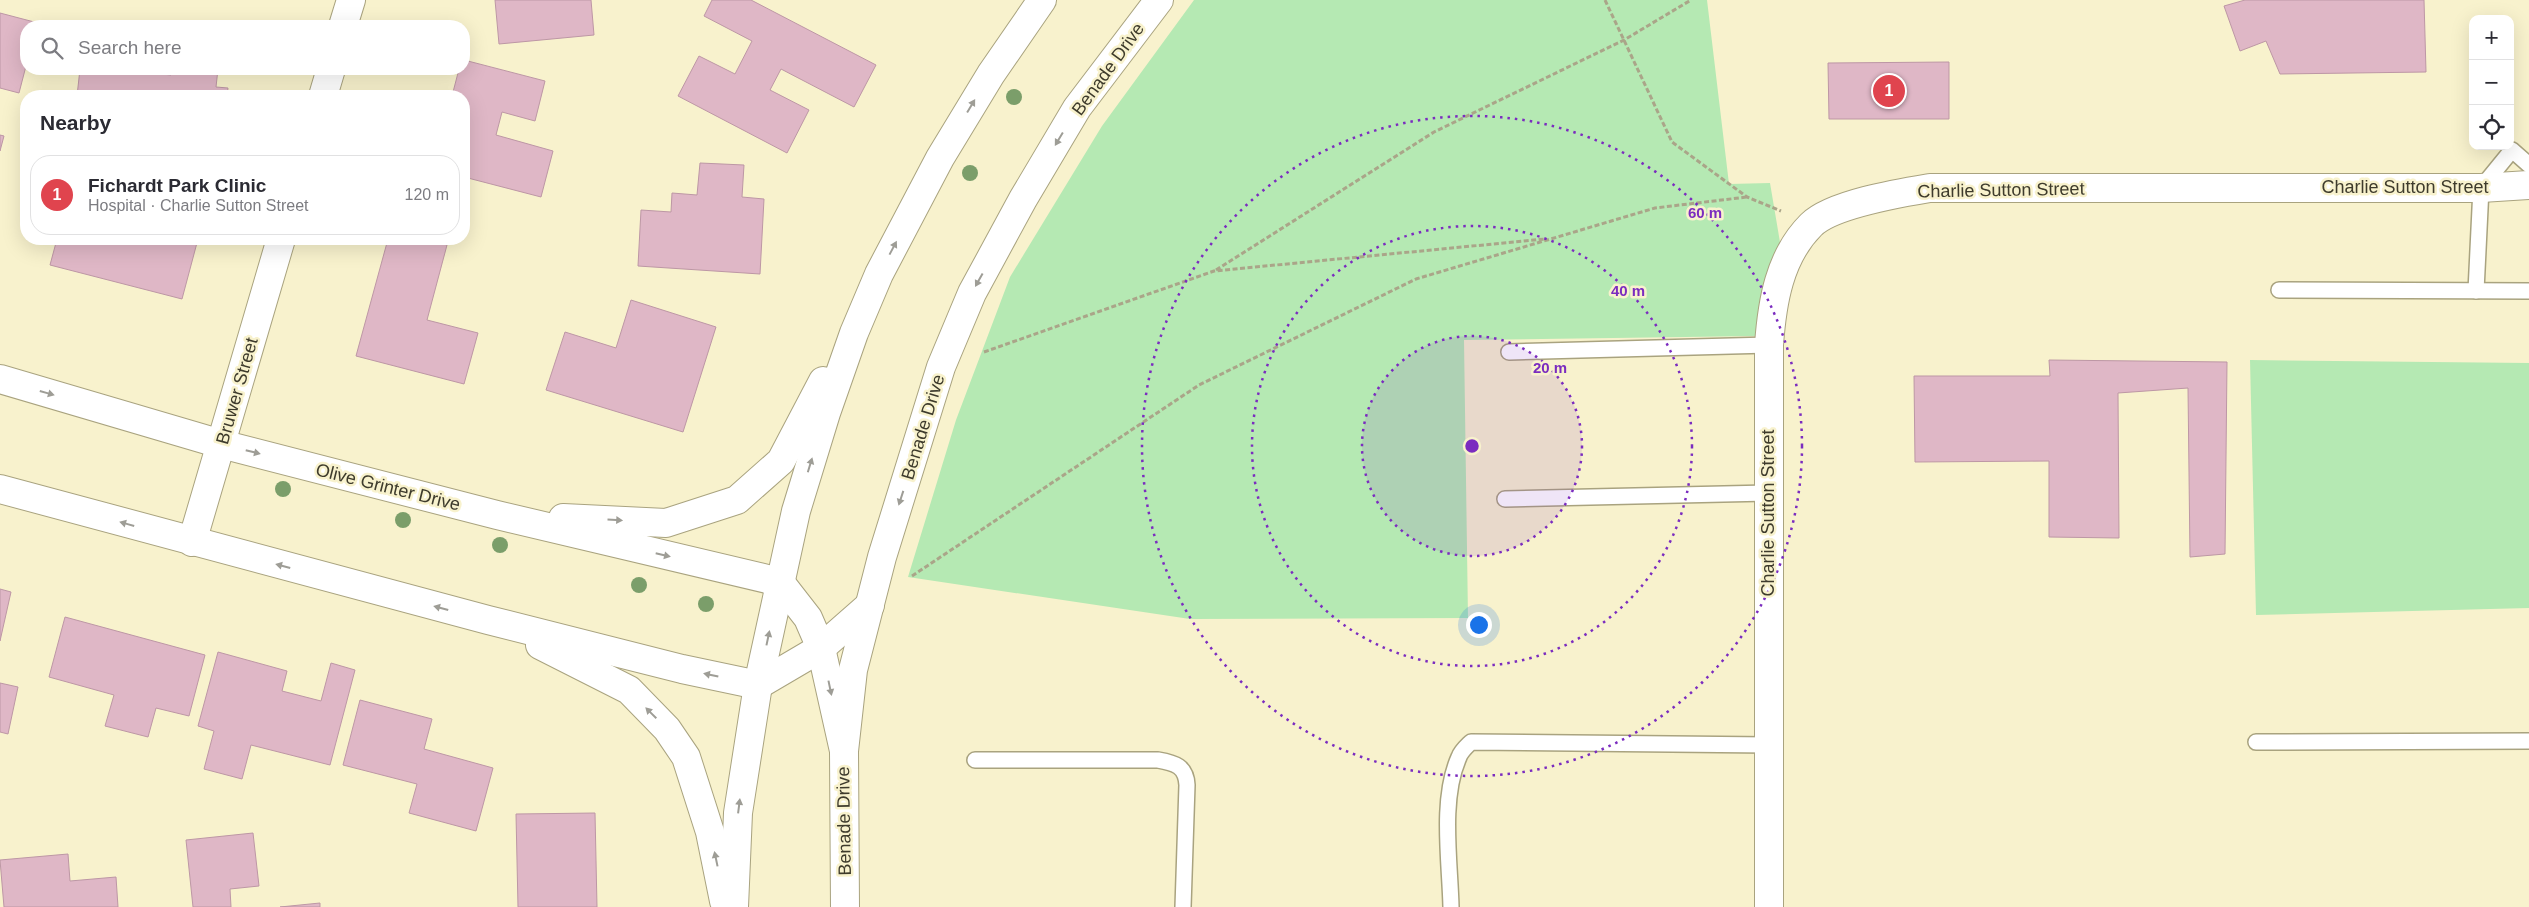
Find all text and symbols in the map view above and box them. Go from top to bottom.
map controls [2469,15,2514,150]
button: + [2469,15,2514,60]
street label: Benade Drive [1068,19,1148,119]
search box [20,20,470,75]
icon: search [38,34,66,62]
text: Search here [78,37,182,58]
button: − [2469,60,2514,105]
pin: 1 [1873,72,1905,110]
one-way arrow [967,99,976,112]
button: locate [2469,105,2514,150]
text: Nearby [40,111,111,134]
one-way arrow [1055,132,1064,145]
text: Fichardt Park Clinic [88,175,266,196]
street label: Charlie Sutton Street [2321,177,2489,197]
street label: Charlie Sutton Street [1917,179,2085,201]
text: 1 [53,186,61,203]
text: 120 m [405,186,449,203]
text: Hospital · Charlie Sutton Street [88,197,309,214]
text: 60 m [1688,204,1722,221]
one-way arrow [889,241,897,255]
one-way arrow [975,273,983,287]
text: 40 m [1611,282,1645,299]
street label: Bruwer Street [212,335,262,447]
text: 20 m [1533,359,1567,376]
street label: Benade Drive [897,372,949,482]
one-way arrow [39,390,54,398]
street label: Charlie Sutton Street [1758,429,1778,597]
centre of rings [1463,437,1481,455]
one-way arrow [246,449,261,457]
one-way arrow [807,457,815,472]
street label: Olive Grinter Drive [314,459,462,515]
one-way arrow [897,491,904,506]
one-way arrow [607,517,623,525]
one-way arrow [119,520,134,528]
one-way arrow [656,551,671,559]
one-way arrow [276,562,291,570]
one-way arrow [433,604,448,612]
your location [1466,612,1492,638]
one-way arrow [765,629,773,645]
one-way arrow [702,670,718,678]
one-way arrow [826,680,834,695]
one-way arrow [645,708,657,720]
street label: Benade Drive [833,766,855,876]
one-way arrow [735,798,743,814]
one-way arrow [711,851,719,867]

